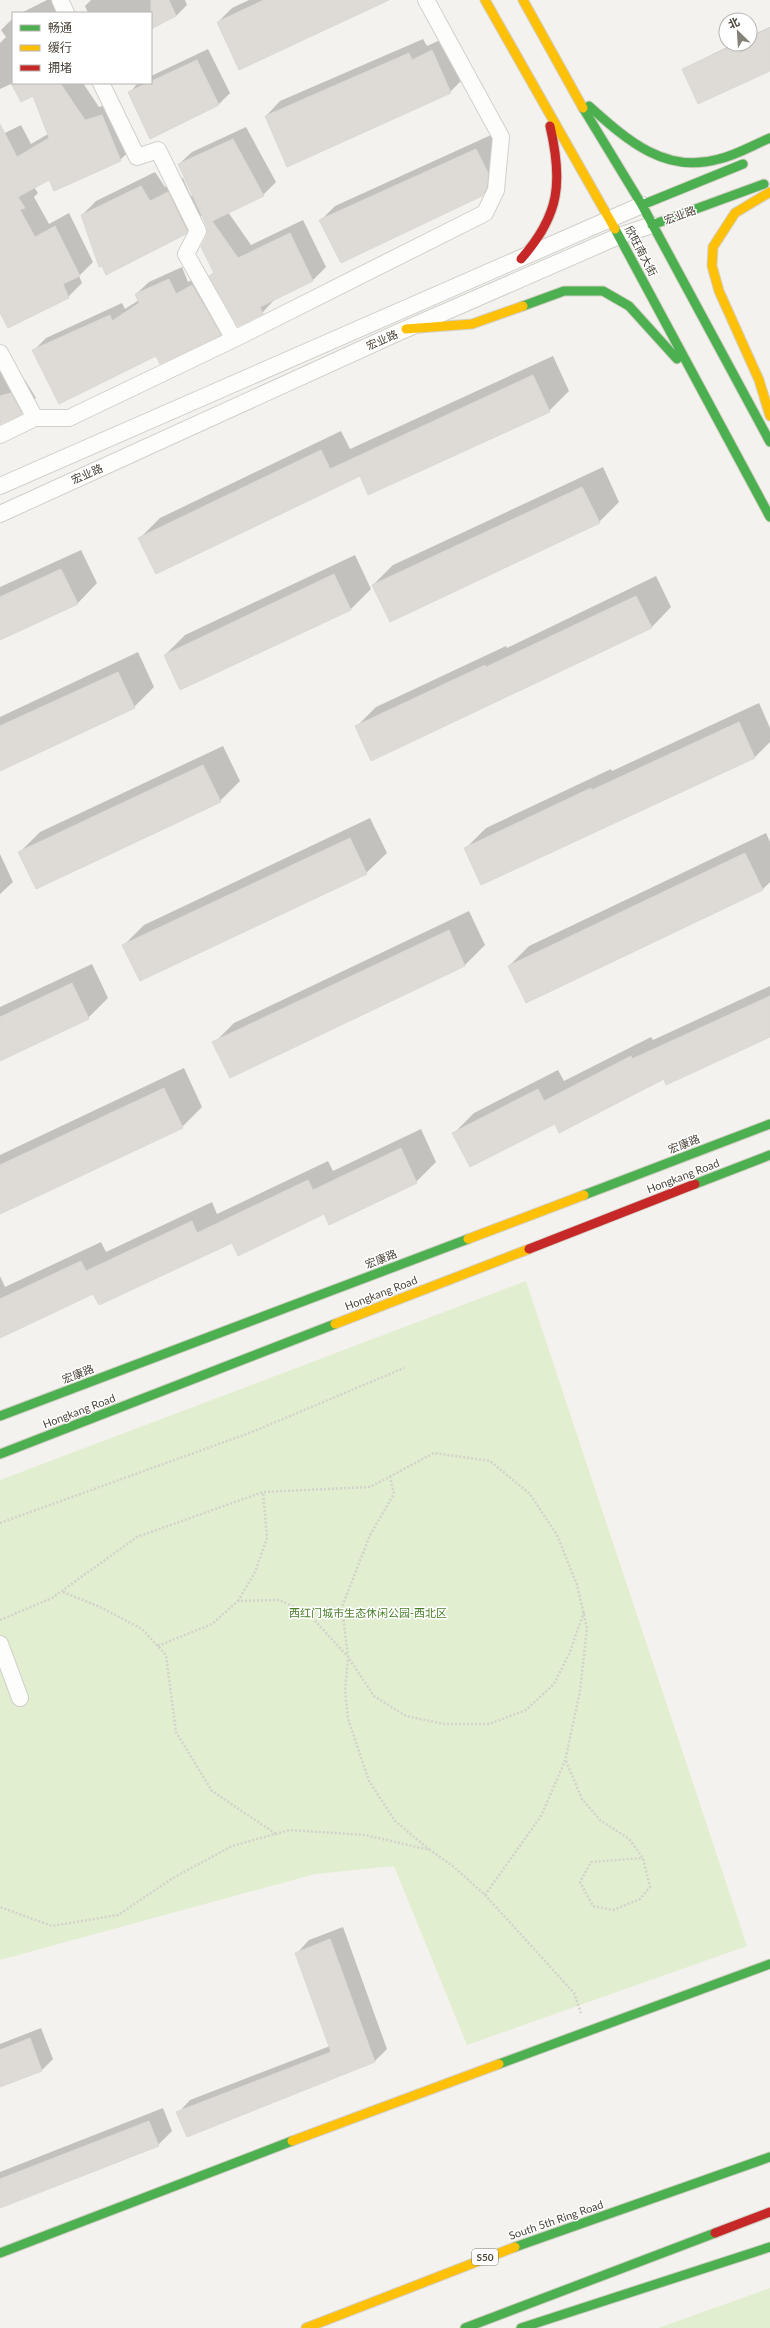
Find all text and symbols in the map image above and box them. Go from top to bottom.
legend [12,12,152,84]
north arrow [718,12,758,52]
text: 北 [726,14,741,31]
text: 畅通 [48,20,72,35]
text: 缓行 [48,40,72,55]
text: 拥堵 [48,60,72,75]
street label: 宏业路 [662,203,698,226]
street label: 欣旺南大街 [623,223,660,278]
street label: 宏业路 [364,327,400,352]
street label: 宏业路 [69,461,105,486]
street label: 宏康路 [666,1132,702,1156]
street label: Hongkang Road [645,1156,721,1195]
street label: 宏康路 [363,1247,399,1271]
street label: Hongkang Road [343,1273,419,1312]
street label: 宏康路 [60,1362,96,1386]
street label: Hongkang Road [41,1391,117,1430]
park label: 西红门城市生态休闲公园-西北区 [289,1606,447,1619]
street label: South 5th Ring Road [507,2197,605,2242]
road number: S50 [472,2249,498,2265]

